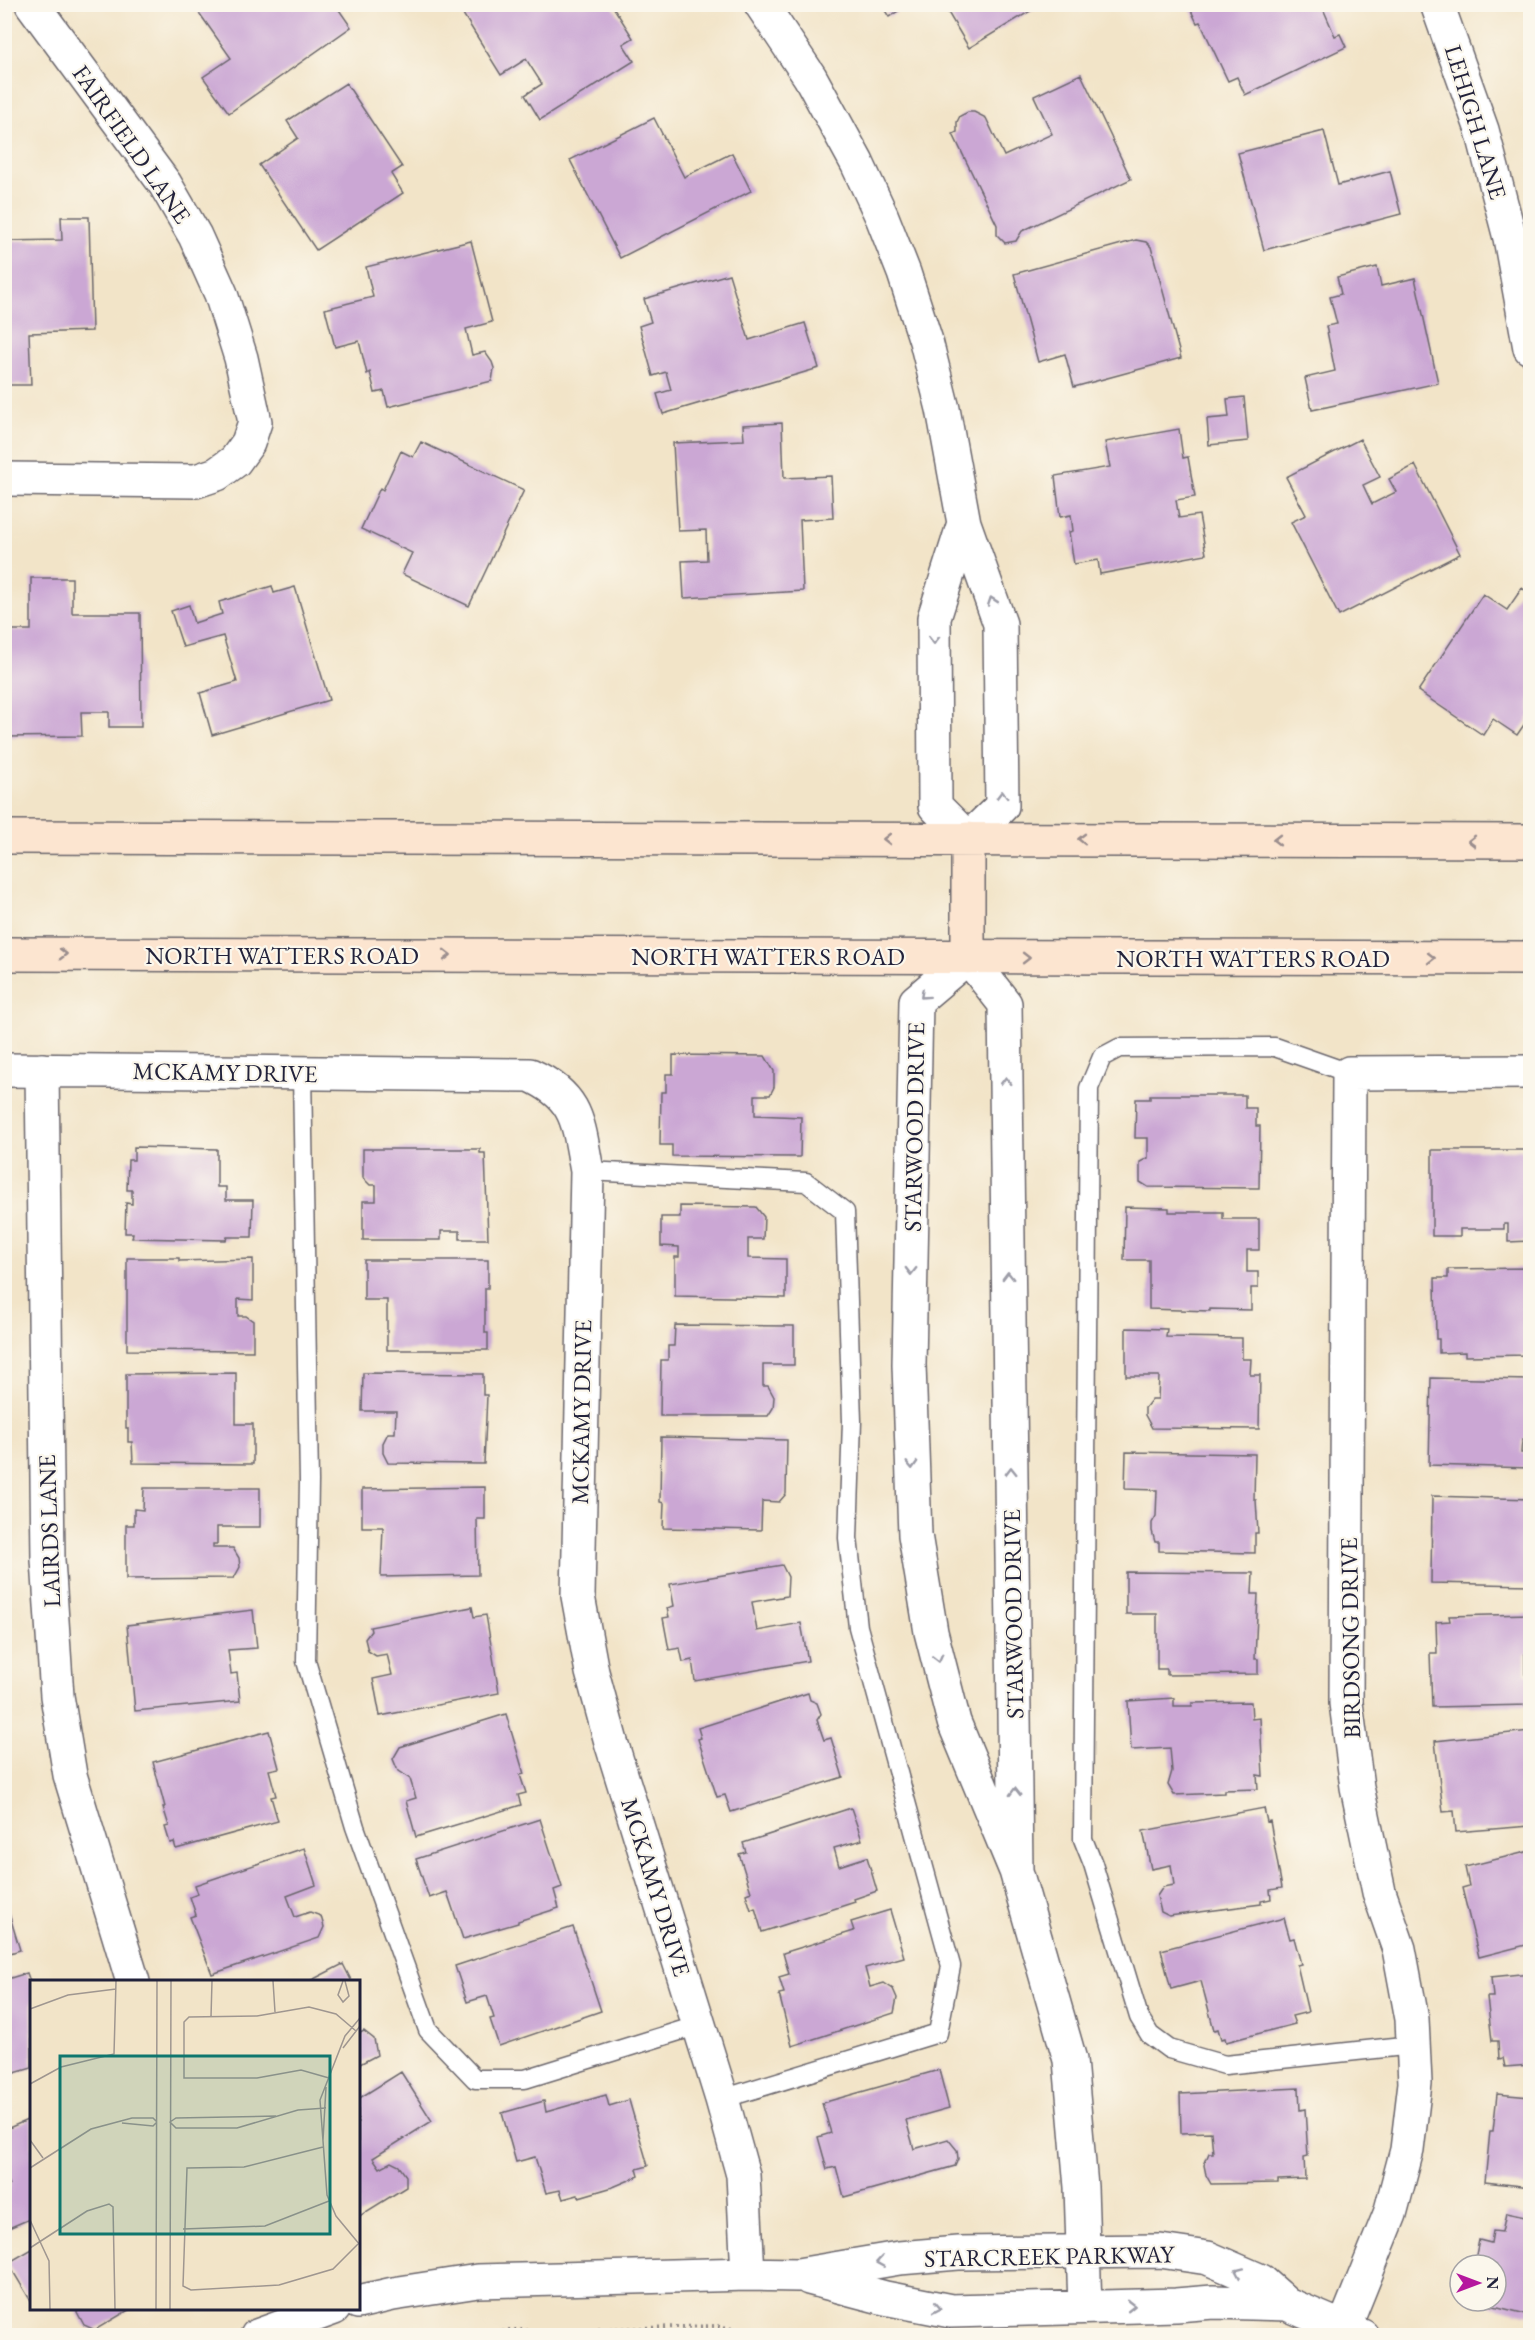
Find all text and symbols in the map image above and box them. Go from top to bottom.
street label: LEHIGH LANE [1438,41,1514,203]
street label: FAIRFIELD LANE [66,59,198,229]
one-way arrow [986,596,999,607]
one-way arrow [928,636,940,645]
one-way arrow [996,790,1008,799]
one-way arrow [883,833,892,845]
one-way arrow [1078,833,1087,845]
one-way arrow [1273,834,1282,846]
one-way arrow [1468,835,1477,847]
street label: NORTH WATTERS ROAD [145,940,419,971]
street label: NORTH WATTERS ROAD [631,941,905,972]
street label: NORTH WATTERS ROAD [1116,943,1390,974]
one-way arrow [58,948,67,960]
one-way arrow [442,949,451,961]
one-way arrow [1022,952,1031,964]
one-way arrow [1427,952,1436,964]
one-way arrow [920,988,930,999]
street label: STARWOOD DRIVE [897,1022,931,1232]
street label: MCKAMY DRIVE [132,1055,318,1089]
one-way arrow [1000,1076,1012,1085]
one-way arrow [905,1266,917,1275]
one-way arrow [1002,1271,1014,1280]
street label: MCKAMY DRIVE [564,1319,598,1505]
street label: LAIRDS LANE [31,1454,67,1608]
one-way arrow [906,1461,919,1470]
one-way arrow [1005,1466,1017,1475]
street label: STARWOOD DRIVE [996,1509,1030,1719]
street label: BIRDSONG DRIVE [1333,1537,1367,1739]
one-way arrow [931,1652,943,1663]
one-way arrow [1009,1787,1021,1796]
street label: MCKAMY DRIVE [614,1794,698,1980]
inset map [30,1980,360,2310]
street label: STARCREEK PARKWAY [924,2238,1175,2274]
north arrow [1448,2253,1508,2313]
one-way arrow [876,2255,885,2267]
one-way arrow [1235,2267,1246,2279]
text: N [1482,2277,1503,2290]
one-way arrow [1127,2300,1136,2313]
one-way arrow [931,2301,941,2314]

